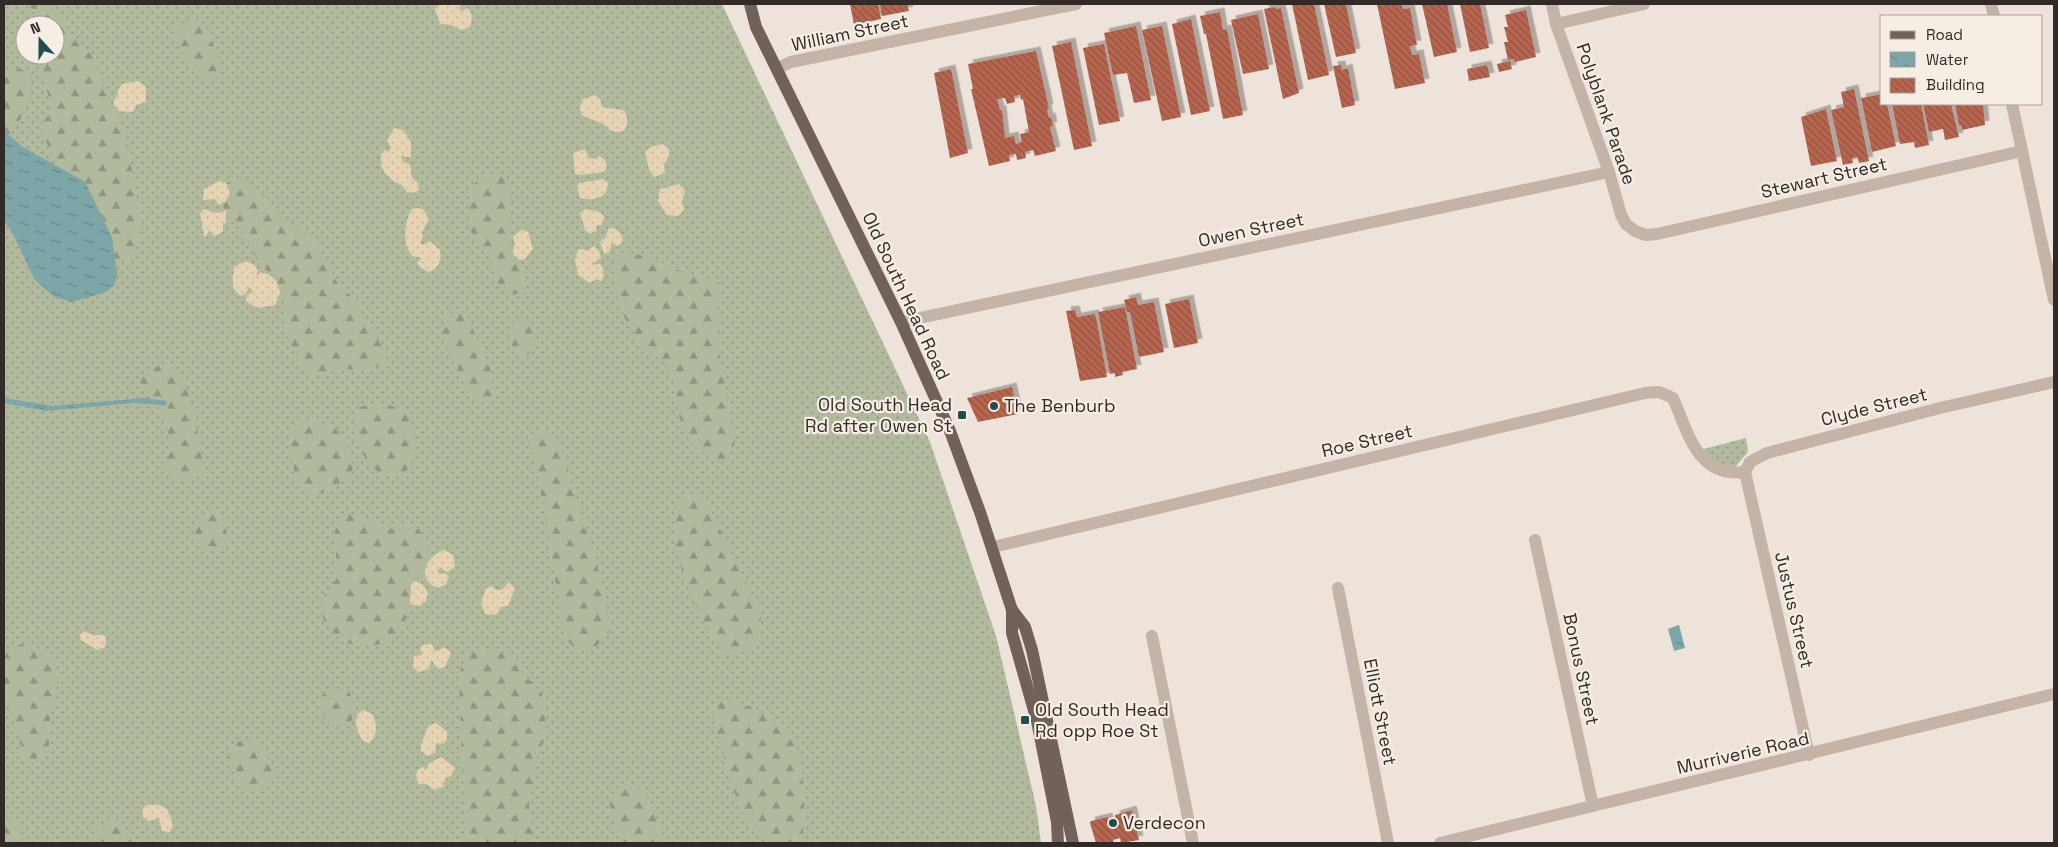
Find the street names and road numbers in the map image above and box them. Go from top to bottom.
street label: William Street [789,9,910,56]
street label: Polyblank Parade [1571,40,1642,188]
street label: Stewart Street [1759,152,1889,203]
street label: Owen Street [1196,207,1306,252]
street label: Old South Head Road [857,208,955,383]
street label: Clyde Street [1818,382,1929,431]
street label: Roe Street [1319,419,1415,462]
street label: Justus Street [1770,549,1819,670]
street label: Bonus Street [1558,611,1605,727]
street label: Elliott Street [1359,657,1402,767]
street label: Murriverie Road [1674,726,1811,779]

